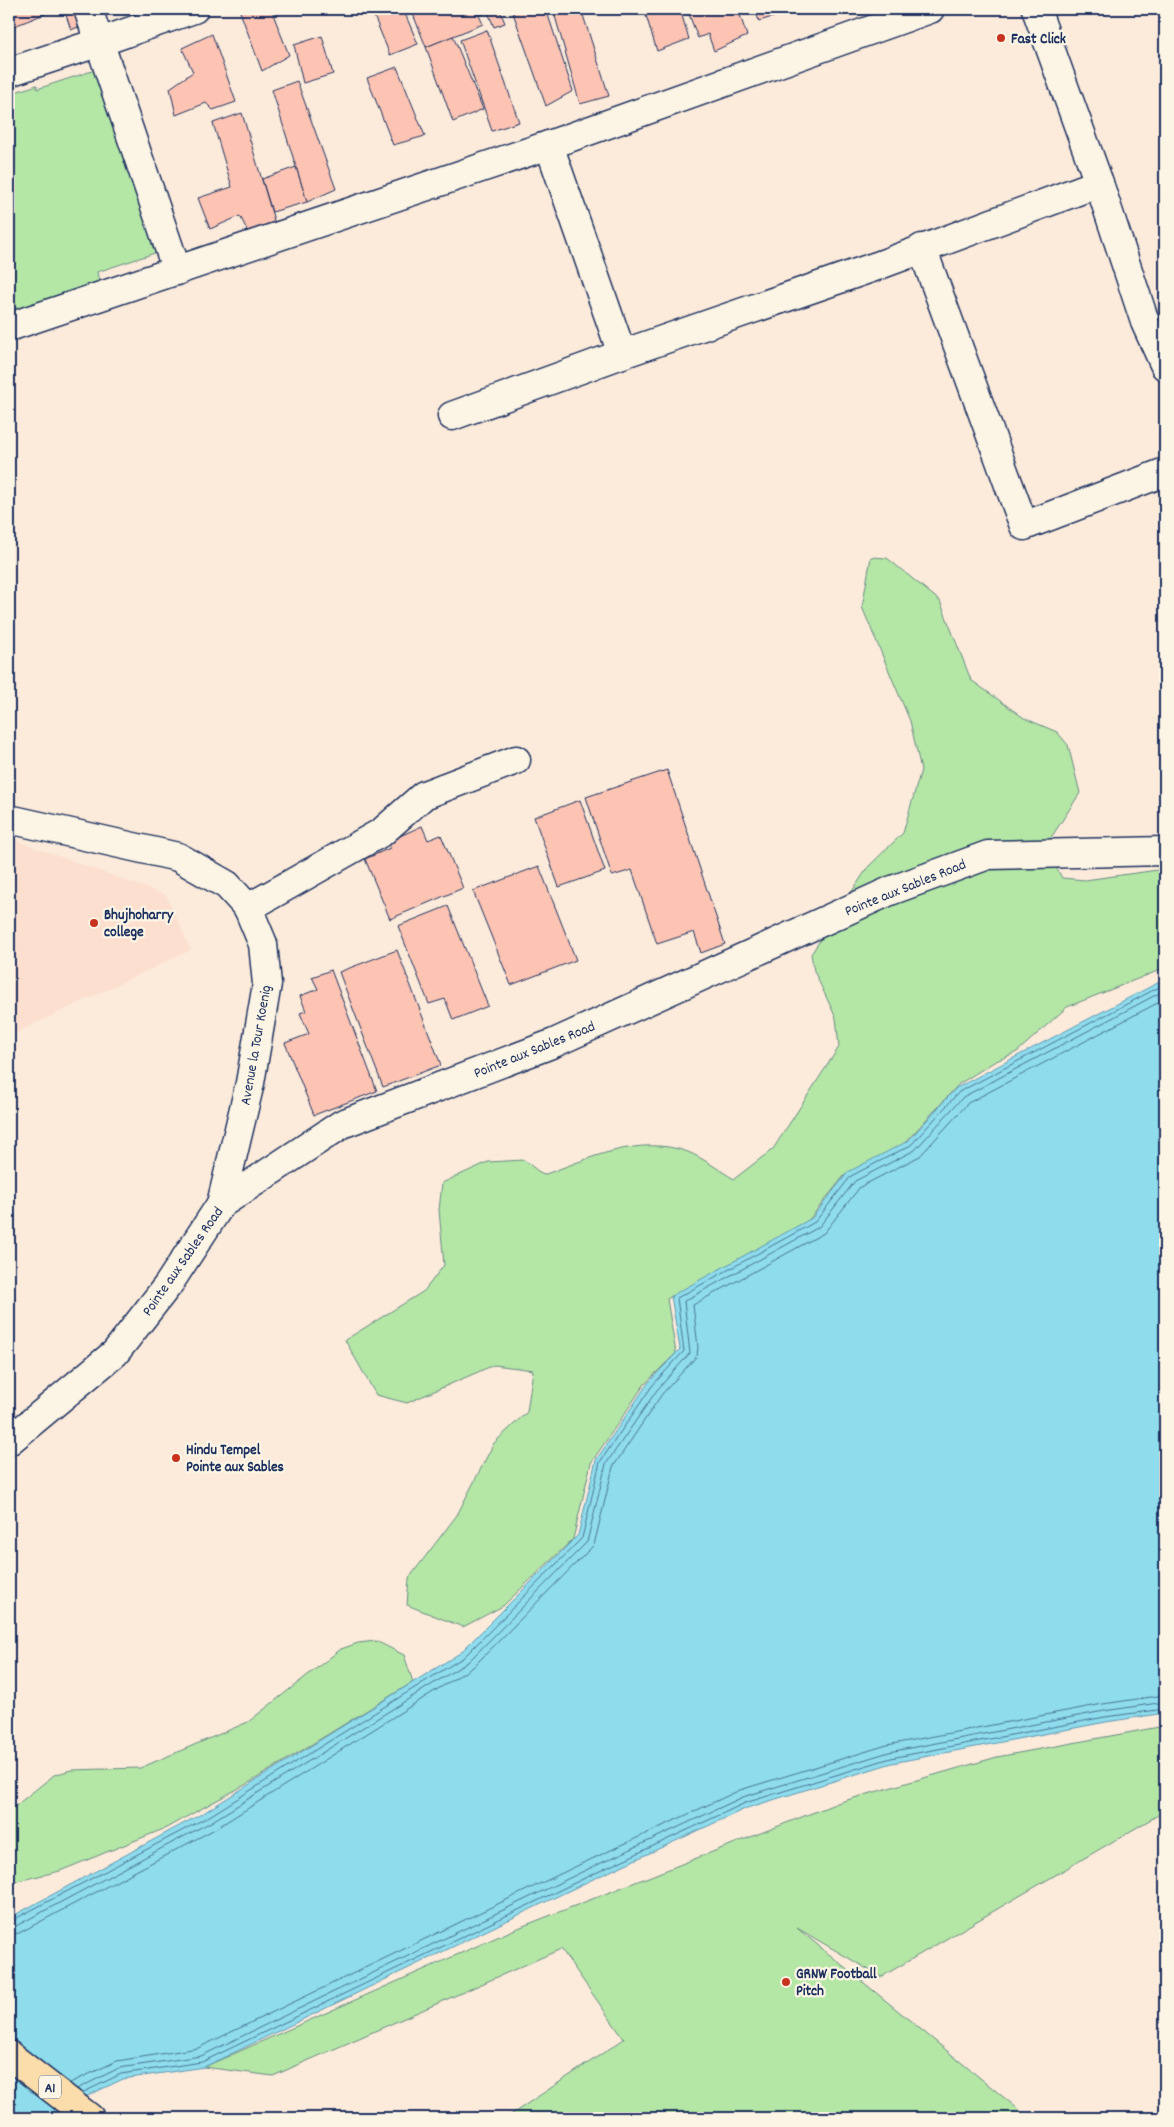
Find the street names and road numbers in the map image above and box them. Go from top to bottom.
street label: Pointe aux Sables Road [842,854,970,923]
street label: Avenue la Tour Koenig [236,983,278,1107]
street label: Pointe aux Sables Road [471,1016,599,1085]
street label: Pointe aux Sables Road [138,1203,230,1321]
road number: A1 [39,2076,61,2098]

